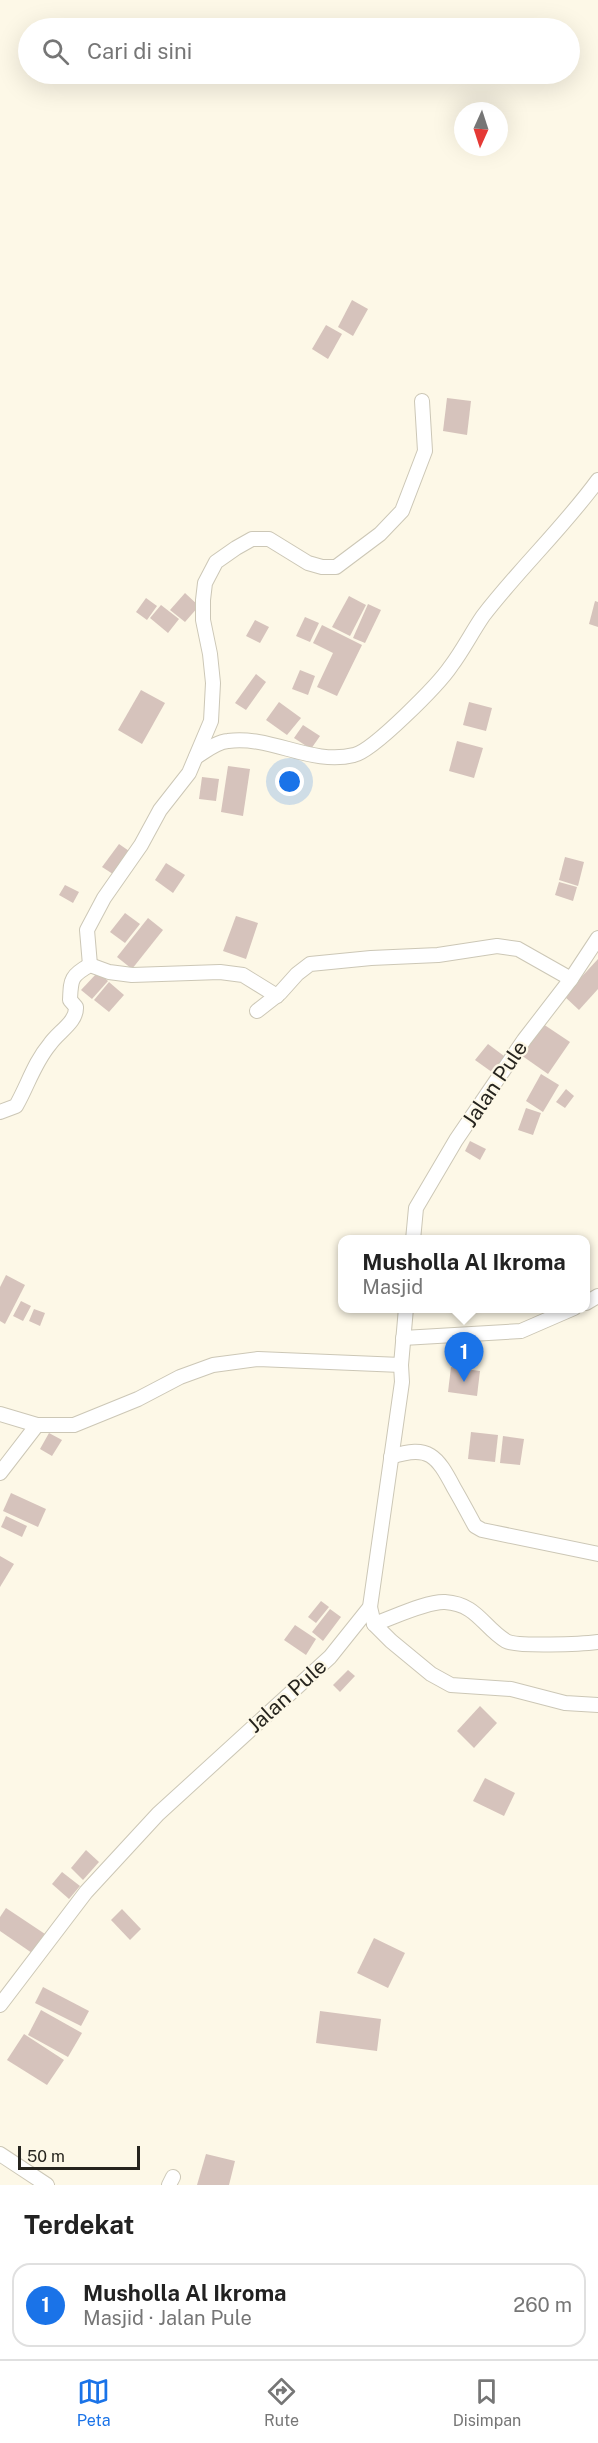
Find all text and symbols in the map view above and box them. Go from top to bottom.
search box [18,18,580,84]
icon: search [39,35,72,68]
text: Cari di sini [87,38,192,64]
north arrow [454,102,508,156]
your location [275,767,304,796]
street label: Jalan Pule [457,1036,532,1131]
popup [338,1235,590,1313]
text: Musholla Al Ikroma [362,1249,566,1275]
text: Masjid [362,1275,423,1299]
pin: 1 [444,1332,484,1382]
street label: Jalan Pule [242,1653,332,1738]
scale bar [18,2143,140,2170]
text: 50 m [27,2147,65,2166]
text: Terdekat [24,2209,134,2240]
text: Musholla Al Ikroma [83,2280,287,2306]
text: 1 [41,2293,50,2317]
text: 260 m [513,2293,572,2317]
text: Masjid · Jalan Pule [83,2306,252,2330]
tab: Peta [77,2375,111,2430]
tab: Rute [264,2375,299,2430]
tab: Disimpan [453,2375,521,2430]

